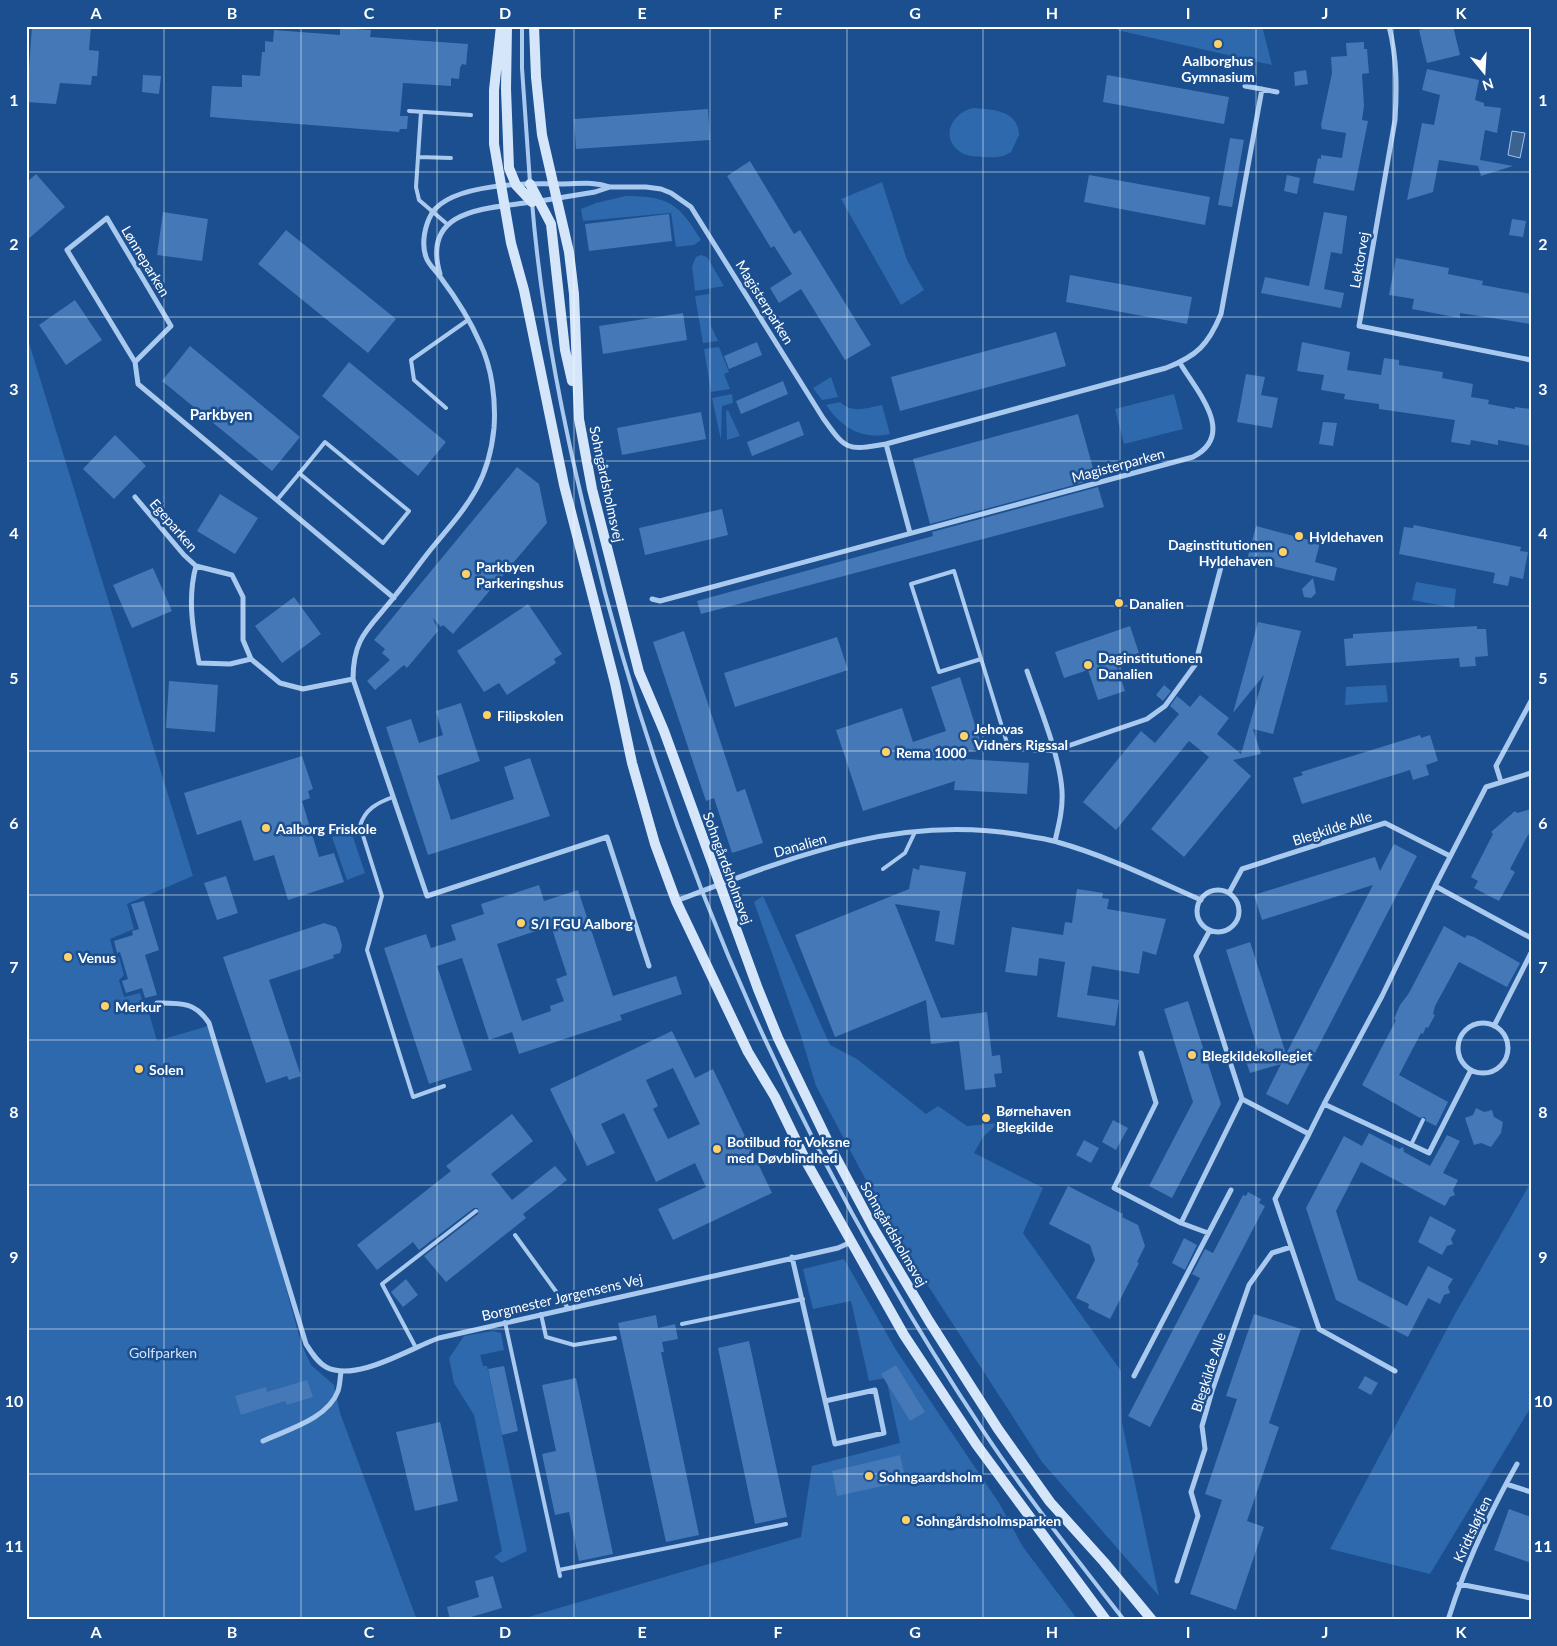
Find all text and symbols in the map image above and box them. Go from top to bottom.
text: A [89,3,102,22]
text: B [227,3,237,22]
text: C [364,3,375,22]
text: D [499,3,511,22]
text: E [637,3,647,22]
text: F [773,3,783,22]
text: G [909,3,921,22]
text: H [1046,3,1058,22]
text: I [1186,3,1190,22]
text: J [1322,3,1328,22]
text: K [1456,3,1468,22]
marker: Aalborghus Gymnasium [1212,38,1224,50]
north arrow [1460,48,1510,98]
place label: Aalborghus Gymnasium [1181,52,1255,85]
text: N [1480,75,1496,95]
text: 1 [9,90,19,109]
text: 1 [1538,90,1548,109]
street label: Lønneparken [118,223,174,299]
street label: Lektorvej [1346,230,1372,290]
text: 2 [9,234,19,253]
text: 2 [1538,234,1548,253]
street label: Magisterparken [732,257,798,347]
text: 3 [9,379,19,398]
text: 3 [1538,379,1548,398]
district label: Parkbyen [190,405,252,423]
street label: Sohngårdsholmsvej [586,424,628,544]
street label: Magisterparken [1070,444,1166,486]
street label: Egeparken [147,495,201,555]
text: 4 [9,523,19,542]
text: 4 [1538,523,1548,542]
place label: Hyldehaven [1309,528,1383,545]
marker: Hyldehaven [1293,530,1305,542]
place label: Daginstitutionen Hyldehaven [1168,536,1273,569]
marker: Daginstitutionen Hyldehaven [1277,546,1289,558]
place label: Parkbyen Parkeringshus [476,558,564,591]
marker: Parkbyen Parkeringshus [460,568,472,580]
place label: Danalien [1129,595,1184,612]
marker: Danalien [1113,597,1125,609]
place label: Daginstitutionen Danalien [1098,649,1203,682]
marker: Daginstitutionen Danalien [1082,659,1094,671]
text: 5 [9,668,19,687]
text: 5 [1538,668,1548,687]
place label: Filipskolen [497,707,564,724]
marker: Filipskolen [481,709,493,721]
place label: Jehovas Vidners Rigssal [973,720,1068,753]
marker: Jehovas Vidners Rigssal [958,730,970,742]
place label: Rema 1000 [896,744,967,761]
marker: Rema 1000 [880,746,892,758]
street label: Blegkilde Alle [1290,807,1374,849]
street label: Sohngårdsholmsvej [700,809,756,927]
text: 6 [9,813,19,832]
text: 6 [1538,813,1548,832]
place label: Aalborg Friskole [275,820,377,837]
marker: Aalborg Friskole [260,822,272,834]
street label: Danalien [772,829,828,861]
place label: S/I FGU Aalborg [531,915,634,932]
marker: S/I FGU Aalborg [515,917,527,929]
place label: Venus [77,949,116,966]
marker: Venus [62,951,74,963]
text: 7 [9,957,19,976]
text: 7 [1538,957,1548,976]
place label: Merkur [115,998,162,1015]
marker: Merkur [99,1000,111,1012]
place label: Blegkildekollegiet [1202,1047,1313,1064]
marker: Blegkildekollegiet [1186,1049,1198,1061]
place label: Solen [149,1061,184,1078]
marker: Solen [133,1063,145,1075]
text: 8 [9,1102,19,1121]
place label: Børnehaven Blegkilde [996,1102,1071,1135]
text: 8 [1538,1102,1548,1121]
marker: Børnehaven Blegkilde [980,1112,992,1124]
place label: Botilbud for Voksne med Døvblindhed [727,1133,851,1166]
marker: Botilbud for Voksne med Døvblindhed [711,1143,723,1155]
street label: Sohngårdsholmsvej [857,1178,931,1290]
text: 9 [9,1247,19,1266]
text: 9 [1538,1247,1548,1266]
street label: Borgmester Jørgensens Vej [480,1270,644,1324]
street label: Blegkilde Alle [1187,1330,1229,1414]
park label: Golfparken [129,1344,197,1361]
text: 10 [5,1391,23,1410]
text: 10 [1534,1391,1552,1410]
place label: Sohngaardsholm [879,1468,982,1485]
marker: Sohngaardsholm [863,1470,875,1482]
street label: Kridtsløjfen [1449,1493,1495,1565]
place label: Sohngårdsholmsparken [916,1512,1061,1529]
marker: Sohngårdsholmsparken [900,1514,912,1526]
text: 11 [5,1536,23,1555]
text: 11 [1534,1536,1552,1555]
text: A [89,1622,102,1641]
text: B [227,1622,237,1641]
text: C [364,1622,375,1641]
text: D [499,1622,511,1641]
text: E [637,1622,647,1641]
text: F [773,1622,783,1641]
text: G [909,1622,921,1641]
text: H [1046,1622,1058,1641]
text: I [1186,1622,1190,1641]
text: J [1322,1622,1328,1641]
text: K [1456,1622,1468,1641]

